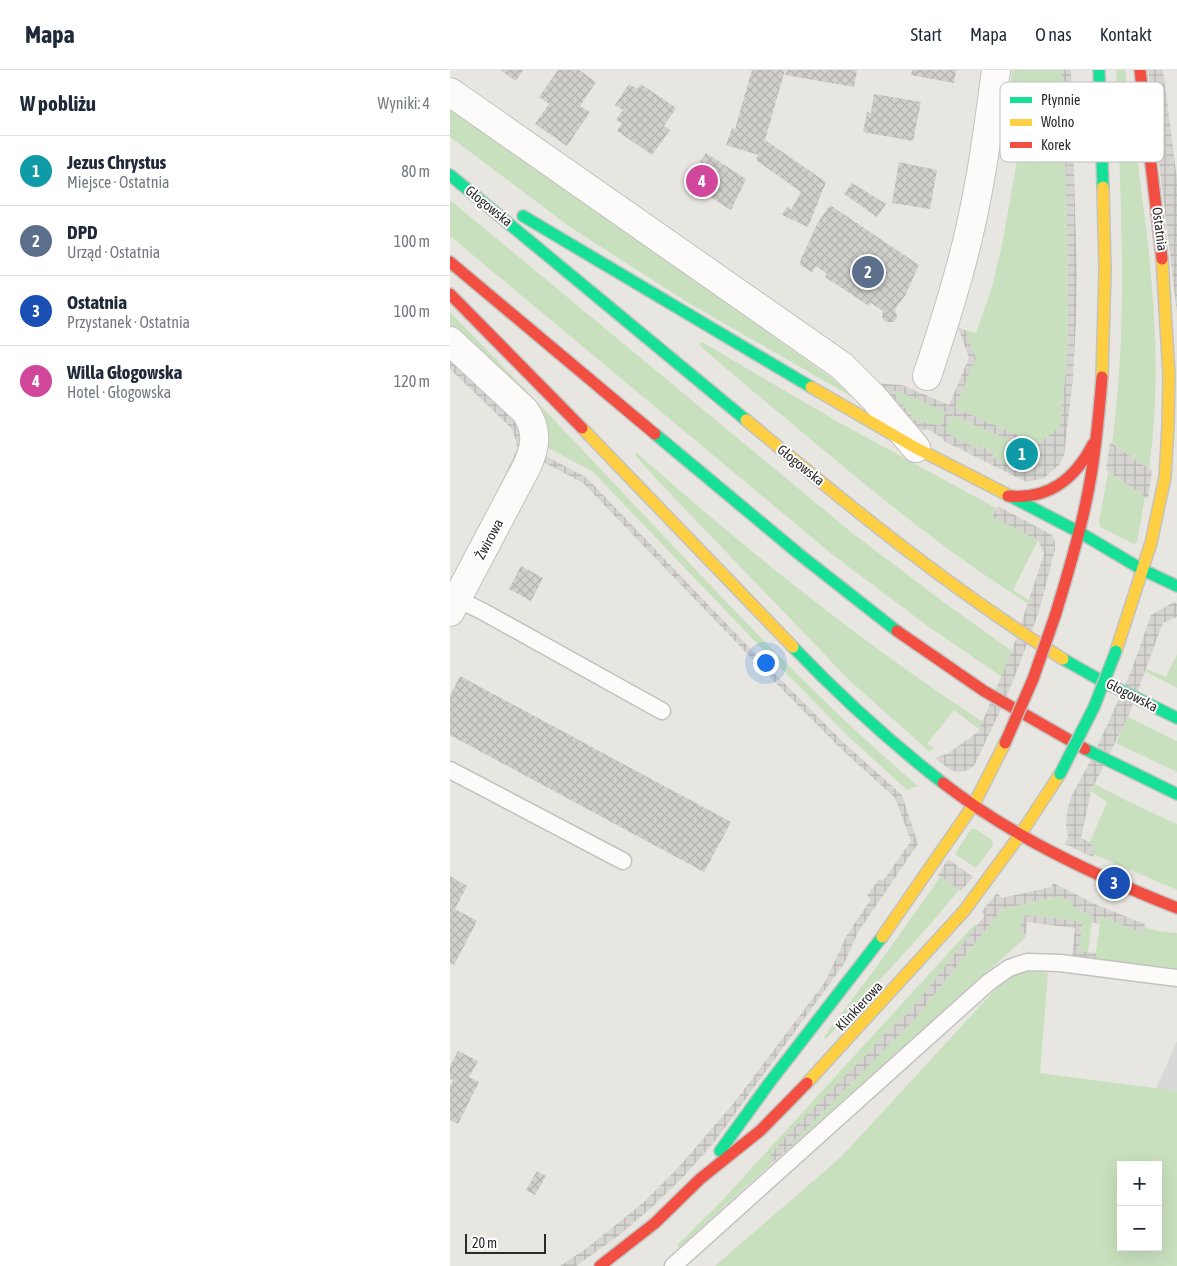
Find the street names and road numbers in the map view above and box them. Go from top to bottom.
street label: Głogowska [462,182,516,230]
street label: Ostatnia [1149,206,1171,252]
street label: Głogowska [774,441,828,489]
street label: Żwirowa [472,516,506,562]
street label: Głogowska [1104,675,1160,715]
street label: Klinkierowa [832,978,886,1034]

